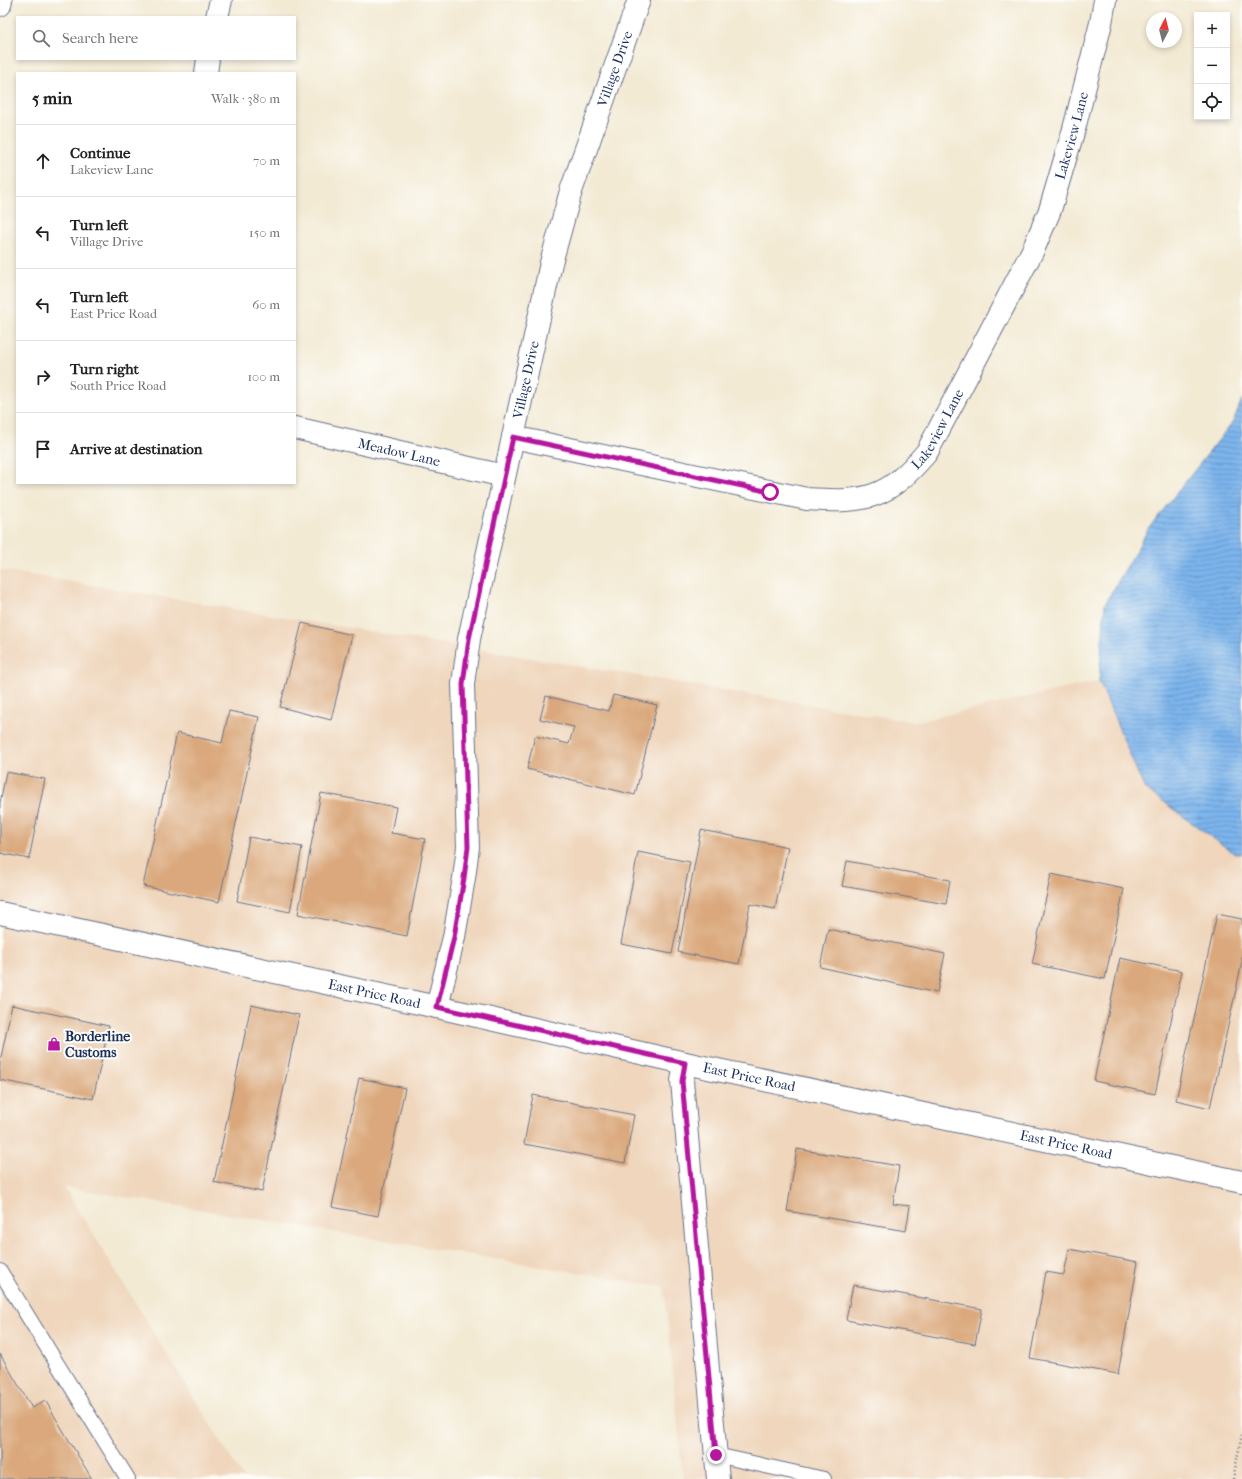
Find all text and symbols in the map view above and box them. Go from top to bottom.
north arrow [1146,12,1182,48]
map controls [1194,12,1230,120]
button: + [1194,12,1230,48]
search box [16,16,296,60]
icon: search [30,27,52,49]
street label: Village Drive [593,28,636,110]
text: Search here [62,29,138,47]
button: − [1194,48,1230,84]
button: locate [1194,84,1230,120]
text: 5 min [32,88,72,108]
street label: Lakeview Lane [1051,90,1092,181]
text: Walk · 380 m [211,91,280,106]
text: Continue [70,144,130,162]
icon: ahead [32,150,54,172]
text: 70 m [253,153,280,168]
text: Lakeview Lane [70,162,154,177]
text: Turn left [70,216,128,234]
icon: left [32,222,54,244]
text: 150 m [249,225,280,240]
text: Village Drive [70,234,143,249]
text: Turn left [70,288,128,306]
icon: left [32,294,54,316]
text: 60 m [252,297,280,312]
text: East Price Road [70,306,157,321]
street label: Village Drive [509,339,542,421]
text: Turn right [70,360,139,378]
icon: right [32,366,54,388]
text: 100 m [247,369,280,384]
text: South Price Road [70,378,166,393]
street label: Lakeview Lane [907,386,967,473]
street label: Meadow Lane [356,434,442,470]
icon: arrive [32,438,54,460]
text: Arrive at destination [70,440,202,458]
route start [761,483,779,501]
street label: East Price Road [327,975,423,1012]
place label: Borderline Customs [65,1028,130,1061]
shop icon: Borderline Customs [46,1036,62,1052]
street label: East Price Road [702,1059,797,1095]
street label: East Price Road [1018,1126,1114,1163]
route end [707,1446,725,1464]

